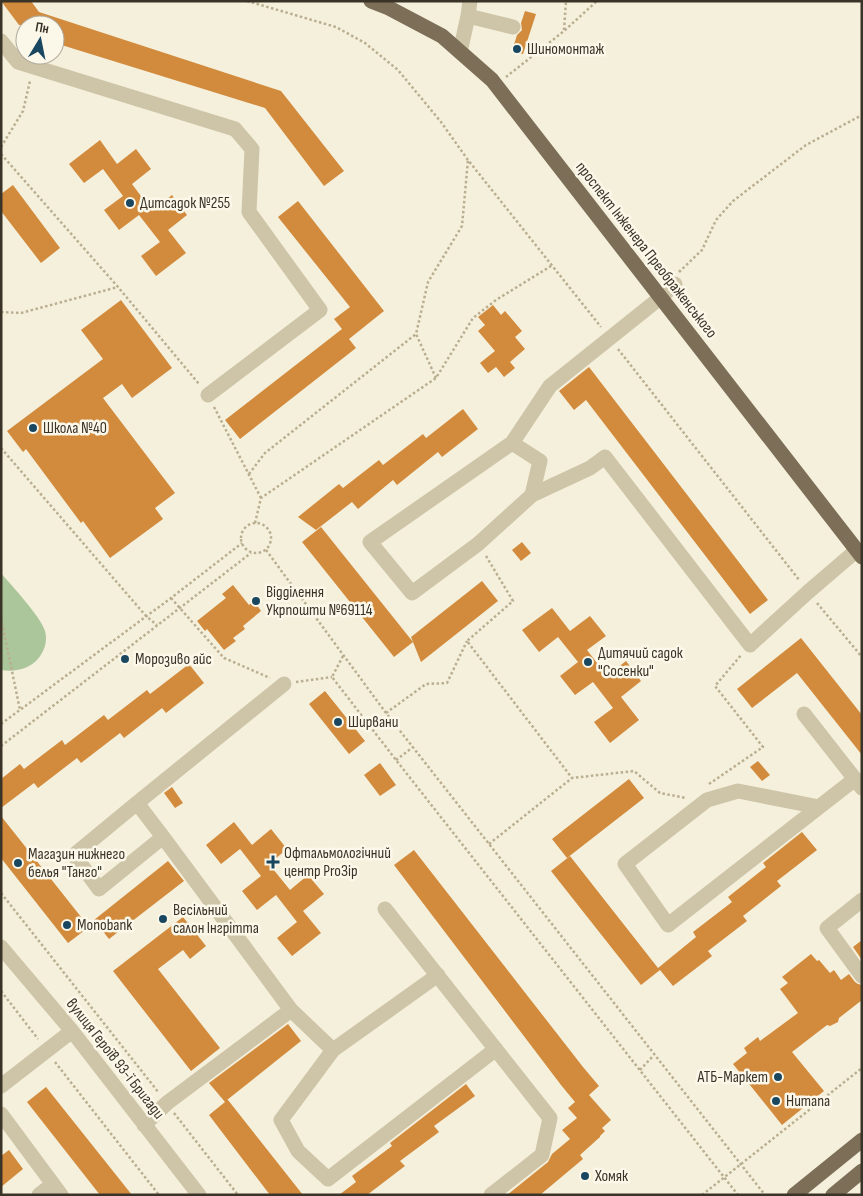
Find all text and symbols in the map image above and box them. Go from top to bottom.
north arrow [15,15,65,65]
text: Пн [34,18,50,37]
place label: Шиномонтаж [527,40,605,59]
marker: Шиномонтаж [511,43,523,55]
street label: проспект Інженера Преображенського [571,158,721,342]
place label: Дитсадок №255 [140,194,230,213]
marker: Дитсадок №255 [124,197,136,209]
place label: Школа №40 [43,419,107,438]
marker: Школа №40 [27,422,39,434]
place label: Відділення Укрпошти №69114 [266,583,373,620]
marker: Відділення Укрпошти №69114 [250,595,262,607]
place label: Дитячий садок "Сосенки" [598,644,684,681]
place label: Морозиво айс [135,650,212,669]
marker: Морозиво айс [119,653,131,665]
marker: Дитячий садок "Сосенки" [582,656,594,668]
place label: Ширвани [348,713,398,732]
marker: Ширвани [332,716,344,728]
place label: Офтальмологічний центр ProЗір [284,844,391,881]
place label: Магазин нижнего белья "Танго" [28,845,125,882]
marker: Офтальмологічний центр ProЗір [266,855,280,869]
marker: Магазин нижнего белья "Танго" [12,857,24,869]
place label: Весільний салон Інгрітта [173,901,259,938]
marker: Весільний салон Інгрітта [157,913,169,925]
place label: Monobank [77,916,132,935]
marker: Monobank [61,919,73,931]
street label: вулиця Героїв 93-ї Бригади [62,995,168,1123]
place label: АТБ-Маркет [697,1068,768,1087]
marker: АТБ-Маркет [772,1071,784,1083]
place label: Humana [786,1092,830,1111]
marker: Humana [770,1095,782,1107]
place label: Хомяк [594,1167,629,1186]
marker: Хомяк [579,1170,591,1182]

